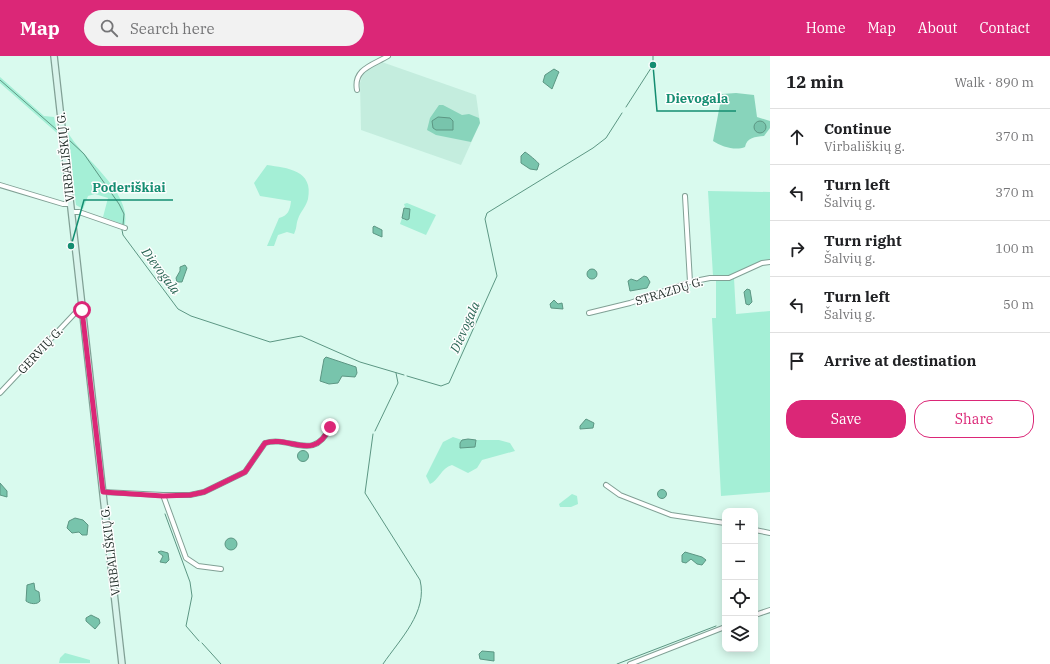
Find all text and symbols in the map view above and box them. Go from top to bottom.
search box [84,10,364,46]
text: Map [20,16,60,40]
icon: search [98,17,120,39]
text: Search here [130,19,214,38]
text: Home [806,19,845,37]
text: Map [867,19,896,37]
text: About [918,19,957,37]
text: Contact [979,19,1030,37]
text: 12 min [786,71,844,93]
text: Walk · 890 m [955,74,1034,91]
callout: Dievogala [657,86,736,111]
text: Dievogala [666,90,729,107]
street label: VIRBALIŠKIŲ G. [53,111,77,203]
text: Continue [824,119,891,138]
icon: ahead [786,126,808,148]
text: 370 m [995,128,1034,145]
text: Virbališkių g. [824,138,905,155]
callout: Poderiškiai [84,175,173,200]
text: Turn left [824,175,890,194]
text: Poderiškiai [92,179,166,196]
icon: left [786,182,808,204]
text: 370 m [995,184,1034,201]
text: Šalvių g. [824,194,875,211]
text: Turn right [824,231,902,250]
icon: right [786,238,808,260]
text: 100 m [995,240,1034,257]
water label: Dievogala [137,243,184,298]
text: Šalvių g. [824,250,875,267]
street label: STRAZDŲ G. [633,274,705,308]
text: Turn left [824,287,890,306]
icon: left [786,294,808,316]
text: 50 m [1003,296,1034,313]
water label: Dievogala [446,299,484,356]
route start [73,301,91,319]
text: Šalvių g. [824,306,875,323]
street label: GERVIŲ G. [14,323,66,377]
icon: arrive [786,350,808,372]
text: Arrive at destination [824,351,976,370]
button: Save [786,400,906,438]
button: Share [914,400,1034,438]
route end [321,418,339,436]
street label: VIRBALIŠKIŲ G. [97,505,123,597]
map controls [722,508,758,652]
button: + [722,508,758,544]
button: − [722,544,758,580]
button: locate [722,580,758,616]
button: layers [722,616,758,652]

